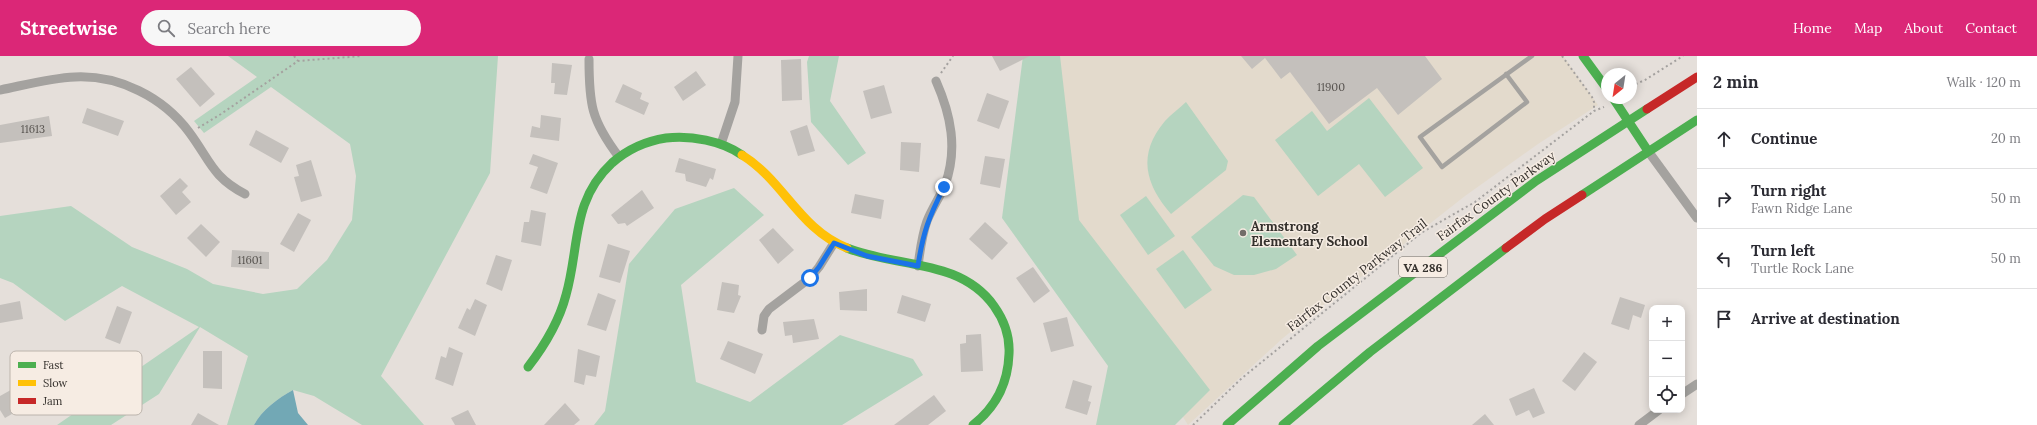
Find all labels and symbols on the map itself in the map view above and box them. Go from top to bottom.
north arrow [1601,68,1637,104]
house number: 11900 [1317,80,1345,94]
house number: 11613 [21,122,45,136]
street label: Fairfax County Parkway [1433,147,1559,245]
route end [935,178,953,196]
street label: Fairfax County Parkway Trail [1283,215,1431,335]
place label: Armstrong Elementary School [1251,218,1368,250]
marker: Armstrong Elementary School [1238,228,1248,238]
house number: 11601 [237,253,263,267]
road number: VA 286 [1399,257,1447,277]
route start [801,269,819,287]
legend [10,351,142,415]
text: Fast [43,358,64,372]
text: Slow [43,376,68,390]
text: Jam [42,394,63,408]

